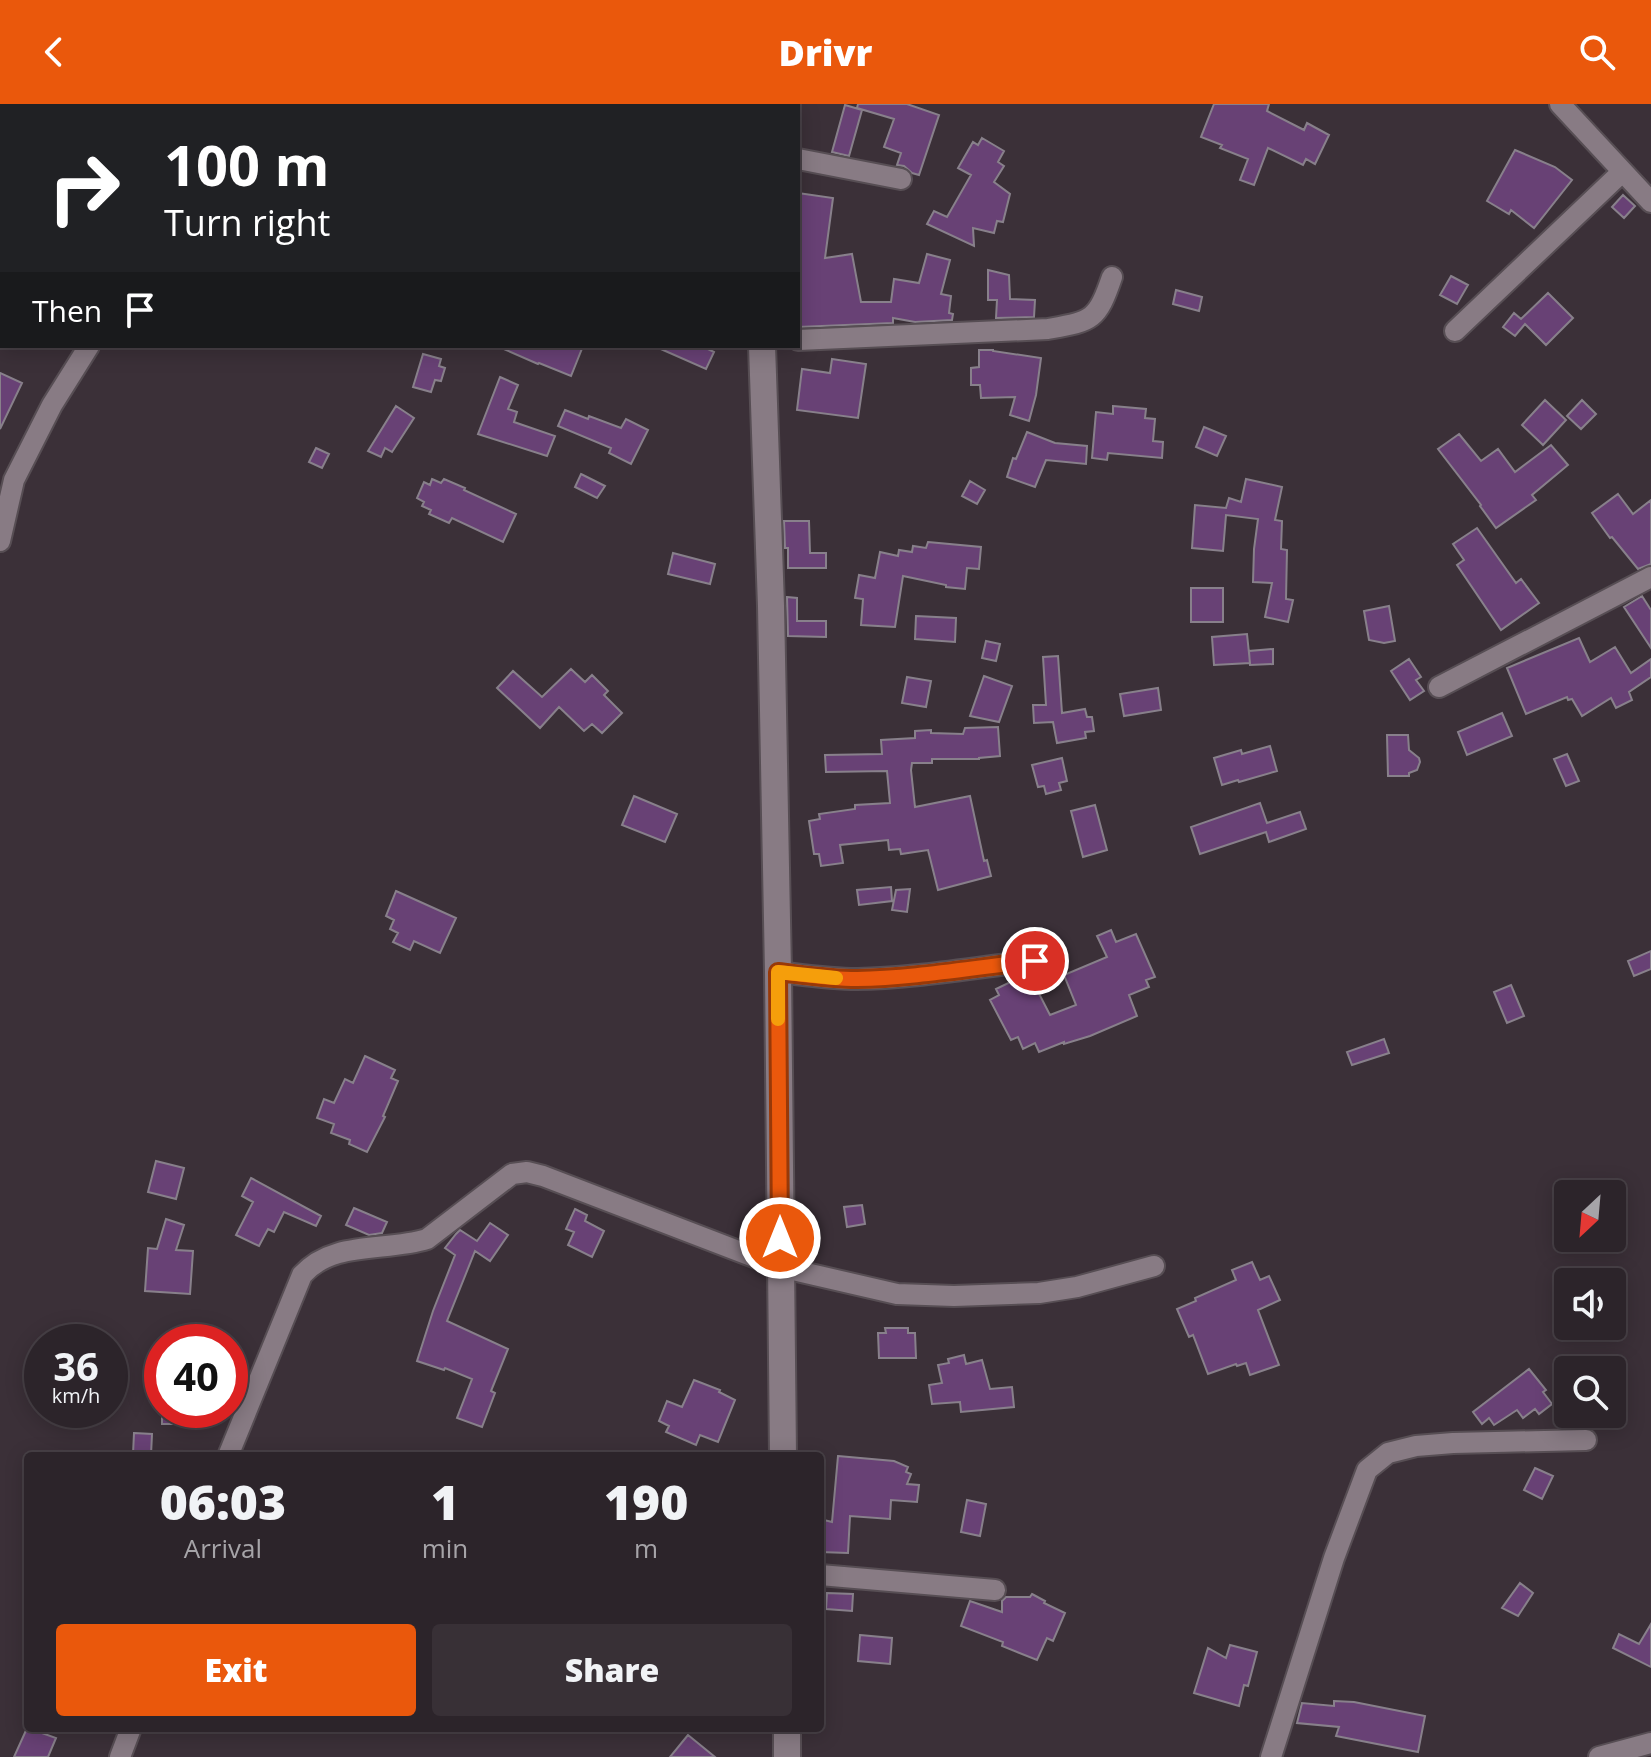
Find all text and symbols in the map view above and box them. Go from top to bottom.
text: Drivr [779,28,872,77]
icon: back [32,30,76,74]
icon: search [1575,30,1619,74]
text: 100 m [164,126,330,202]
icon: right [32,136,136,240]
text: Turn right [164,198,330,247]
icon: arrive [118,288,162,332]
text: Then [32,290,102,331]
pin [1001,927,1069,995]
icon: arrive [1013,939,1057,983]
north arrow [1554,1180,1626,1252]
map controls [1554,1180,1626,1428]
position arrow [738,1196,822,1280]
button: sound [1554,1268,1626,1340]
speed limit sign: 40 [144,1324,248,1428]
text: 36 [53,1338,99,1393]
button: search [1554,1356,1626,1428]
text: km/h [52,1382,100,1409]
text: 06:03 [160,1469,286,1534]
text: 1 [431,1469,459,1534]
text: 190 [604,1469,688,1534]
text: Arrival [184,1530,262,1566]
text: min [422,1530,468,1566]
text: m [634,1530,658,1566]
button: Exit [56,1624,416,1716]
button: Share [432,1624,792,1716]

